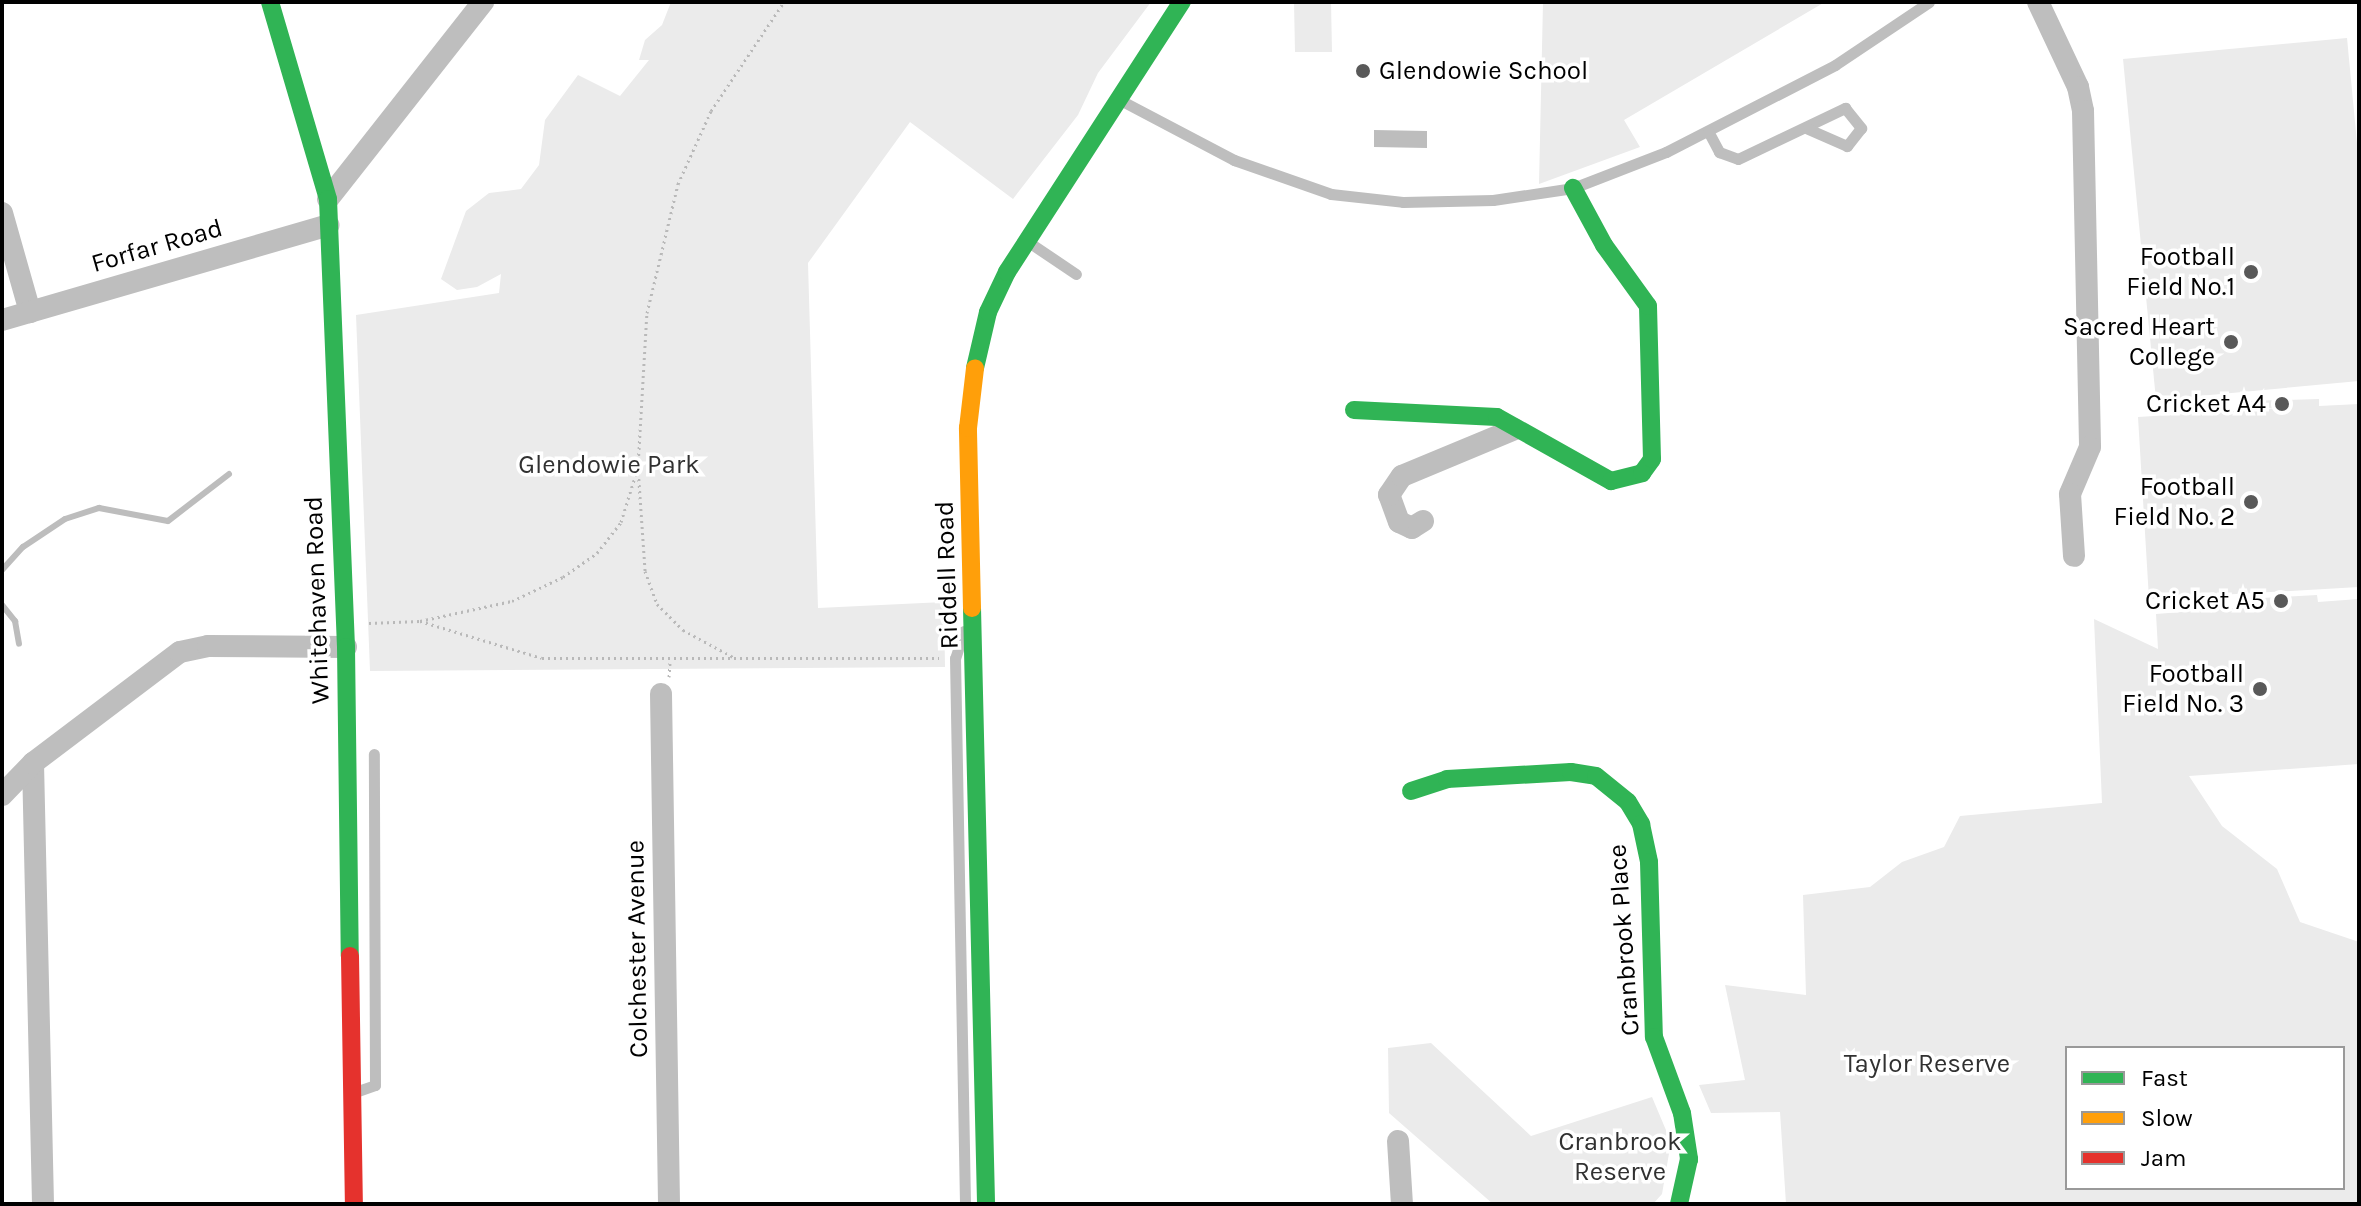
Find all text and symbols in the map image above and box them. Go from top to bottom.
place label: Glendowie School [1379,55,1588,87]
marker: Glendowie School [1354,62,1372,80]
street label: Forfar Road [88,212,226,280]
place label: Football Field No.1 [2126,241,2235,302]
marker: Football Field No.1 [2242,263,2260,281]
place label: Sacred Heart College [2063,311,2215,372]
marker: Sacred Heart College [2222,333,2240,351]
place label: Cricket A4 [2146,388,2266,420]
marker: Cricket A4 [2273,395,2291,413]
park label: Glendowie Park [518,449,700,481]
place label: Football Field No. 2 [2114,471,2235,532]
marker: Football Field No. 2 [2242,493,2260,511]
street label: Whitehaven Road [298,496,336,704]
street label: Riddell Road [929,500,965,650]
place label: Cricket A5 [2145,585,2265,617]
marker: Cricket A5 [2272,592,2290,610]
place label: Football Field No. 3 [2122,658,2244,720]
marker: Football Field No. 3 [2251,680,2269,698]
street label: Colchester Avenue [620,840,654,1058]
street label: Cranbrook Place [1602,843,1646,1037]
legend [2065,1046,2345,1190]
park label: Taylor Reserve [1844,1048,2010,1080]
text: Fast [2141,1064,2188,1092]
text: Slow [2141,1104,2193,1132]
park label: Cranbrook Reserve [1558,1126,1682,1188]
text: Jam [2141,1144,2186,1172]

